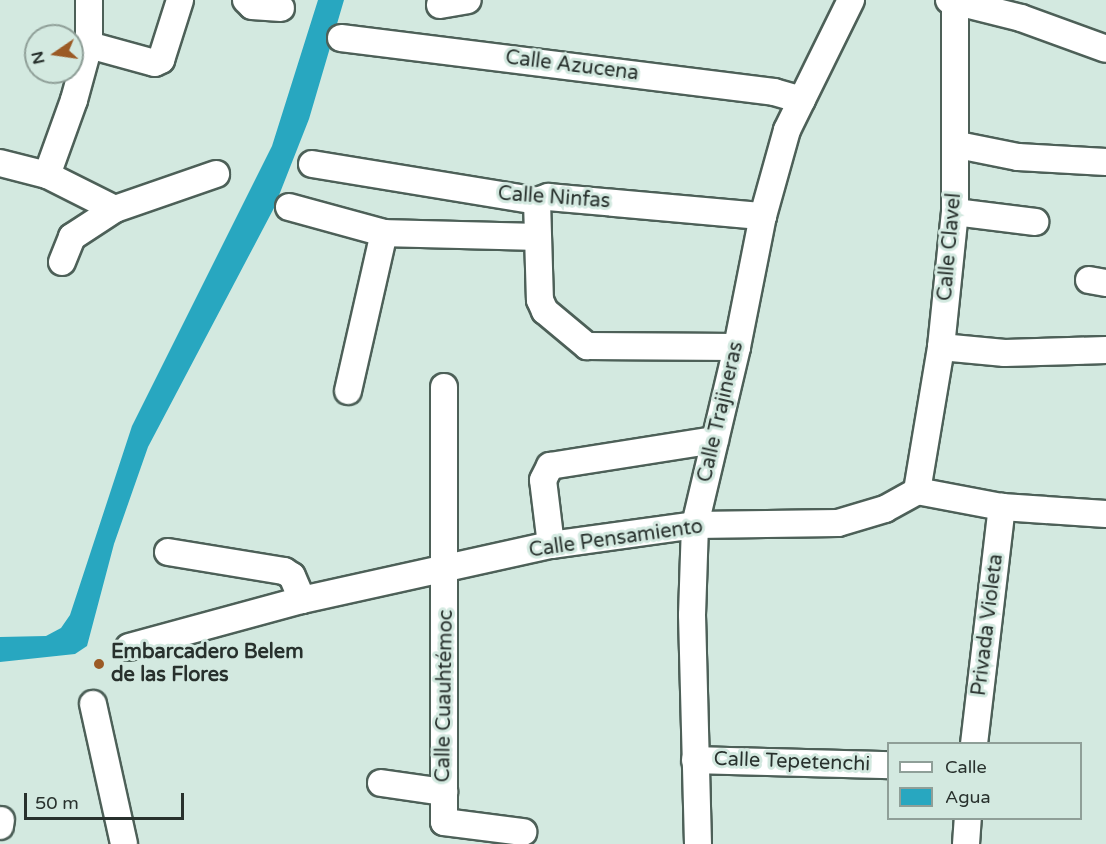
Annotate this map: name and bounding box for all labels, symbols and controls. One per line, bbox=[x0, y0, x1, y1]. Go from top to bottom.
north arrow bbox=[24, 24, 84, 84]
street label: Calle Azucena bbox=[504, 46, 640, 86]
text: N bbox=[27, 49, 50, 66]
street label: Calle Ninfas bbox=[497, 182, 611, 214]
street label: Calle Clavel bbox=[933, 192, 967, 302]
street label: Calle Trajineras bbox=[693, 339, 749, 485]
street label: Calle Pensamiento bbox=[527, 515, 705, 563]
street label: Privada Violeta bbox=[967, 553, 1009, 697]
street label: Calle Cuauhtémoc bbox=[431, 609, 459, 783]
place label: Embarcadero Belem de las Flores bbox=[111, 640, 303, 687]
marker: Embarcadero Belem de las Flores bbox=[92, 657, 106, 671]
legend bbox=[887, 742, 1082, 820]
street label: Calle Tepetenchi bbox=[713, 747, 871, 777]
text: Calle bbox=[945, 756, 987, 778]
scale bar bbox=[27, 781, 188, 819]
text: Agua bbox=[945, 786, 991, 808]
text: 50 m bbox=[35, 792, 79, 814]

